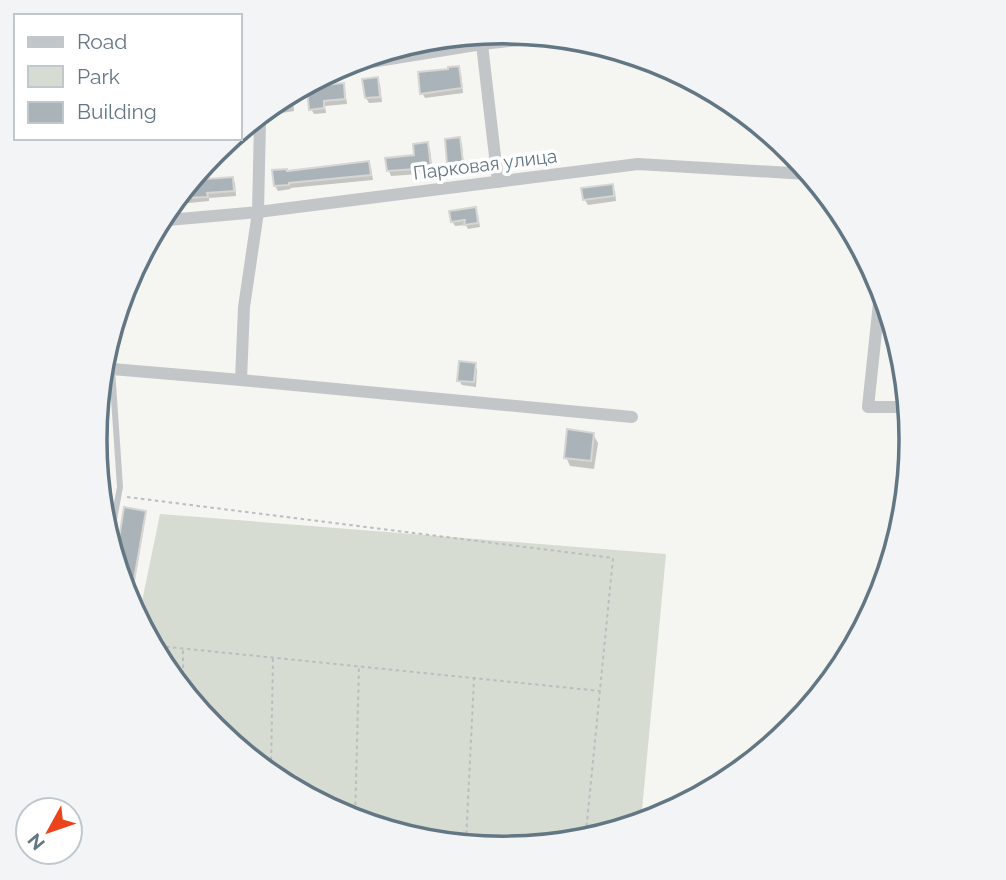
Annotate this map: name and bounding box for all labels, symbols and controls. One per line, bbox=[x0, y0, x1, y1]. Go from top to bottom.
legend bbox=[14, 14, 242, 140]
text: Road bbox=[77, 29, 127, 54]
text: Park bbox=[77, 64, 120, 89]
text: Building bbox=[77, 99, 157, 124]
street label: Парковая улица bbox=[412, 144, 558, 184]
north arrow bbox=[14, 796, 84, 866]
text: N bbox=[23, 829, 49, 855]

